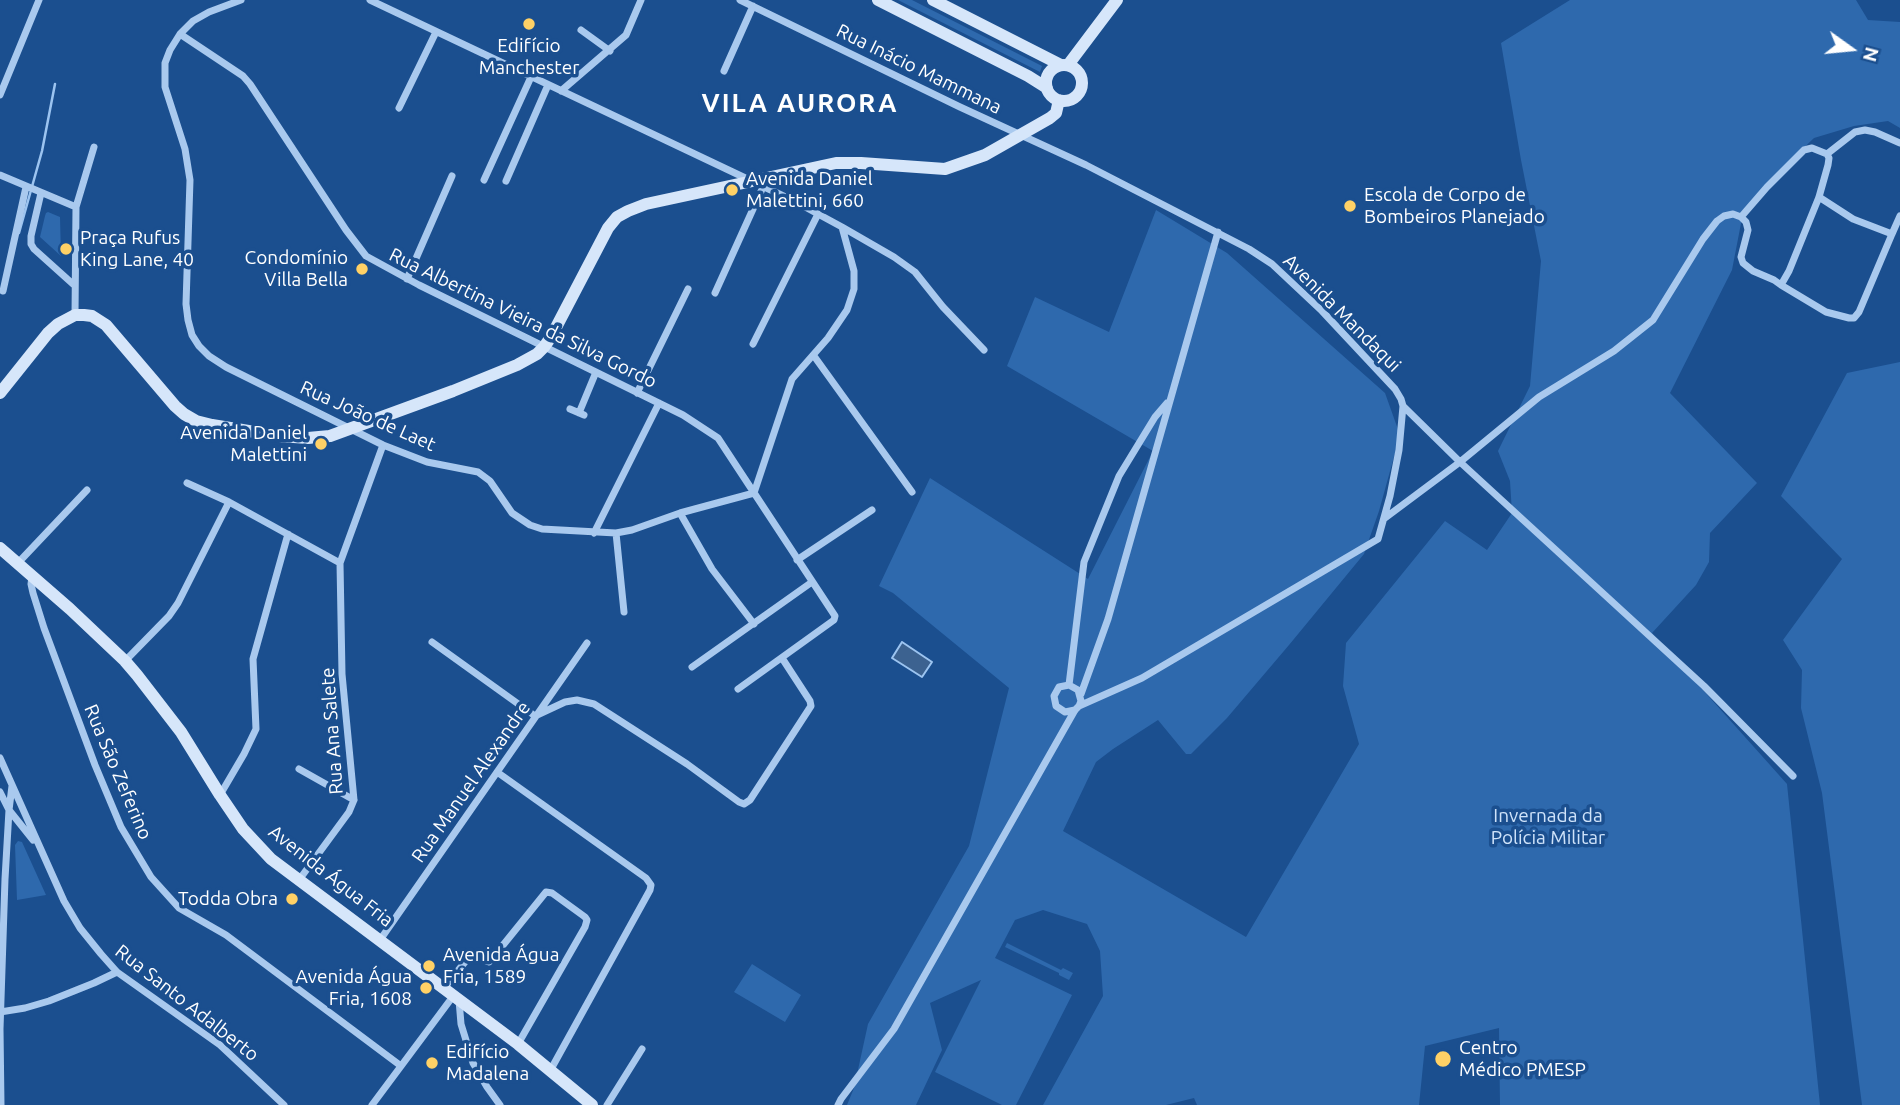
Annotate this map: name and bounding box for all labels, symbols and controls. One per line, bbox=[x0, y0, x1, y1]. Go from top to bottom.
north arrow bbox=[1816, 14, 1886, 84]
marker: Edifício Manchester bbox=[521, 16, 537, 32]
street label: Rua Inácio Mammana bbox=[833, 19, 1005, 119]
place label: Edifício Manchester bbox=[479, 35, 579, 79]
text: N bbox=[1859, 45, 1884, 64]
district label: VILA AURORA bbox=[703, 87, 897, 119]
place label: Avenida Daniel Malettini, 660 bbox=[746, 168, 873, 212]
marker: Avenida Daniel Malettini, 660 bbox=[724, 182, 740, 198]
place label: Escola de Corpo de Bombeiros Planejado bbox=[1364, 184, 1545, 228]
marker: Escola de Corpo de Bombeiros Planejado bbox=[1342, 198, 1358, 214]
place label: Praça Rufus King Lane, 40 bbox=[80, 227, 194, 271]
marker: Praça Rufus King Lane, 40 bbox=[58, 241, 74, 257]
street label: Rua Albertina Vieira da Silva Gordo bbox=[385, 243, 661, 393]
place label: Condomínio Villa Bella bbox=[245, 247, 348, 291]
street label: Avenida Mandaqui bbox=[1278, 249, 1406, 377]
marker: Condomínio Villa Bella bbox=[354, 261, 370, 277]
street label: Rua João de Laet bbox=[297, 376, 439, 456]
place label: Avenida Daniel Malettini bbox=[180, 422, 307, 466]
marker: Avenida Daniel Malettini bbox=[313, 436, 329, 452]
street label: Rua Ana Salete bbox=[316, 667, 348, 795]
street label: Rua Manuel Alexandre bbox=[407, 697, 535, 867]
street label: Rua São Zeferino bbox=[79, 701, 157, 843]
park label: Invernada da Polícia Militar bbox=[1491, 805, 1605, 849]
street label: Avenida Água Fria bbox=[264, 820, 398, 932]
place label: Todda Obra bbox=[178, 888, 278, 910]
marker: Todda Obra bbox=[284, 891, 300, 907]
street label: Rua Santo Adalberto bbox=[111, 940, 263, 1066]
place label: Avenida Água Fria, 1589 bbox=[443, 944, 559, 988]
marker: Avenida Água Fria, 1589 bbox=[421, 958, 437, 974]
place label: Avenida Água Fria, 1608 bbox=[296, 966, 412, 1010]
marker: Avenida Água Fria, 1608 bbox=[418, 980, 434, 996]
place label: Centro Médico PMESP bbox=[1459, 1037, 1586, 1081]
place label: Edifício Madalena bbox=[446, 1041, 529, 1085]
marker: Centro Médico PMESP bbox=[1433, 1049, 1453, 1069]
marker: Edifício Madalena bbox=[424, 1055, 440, 1071]

